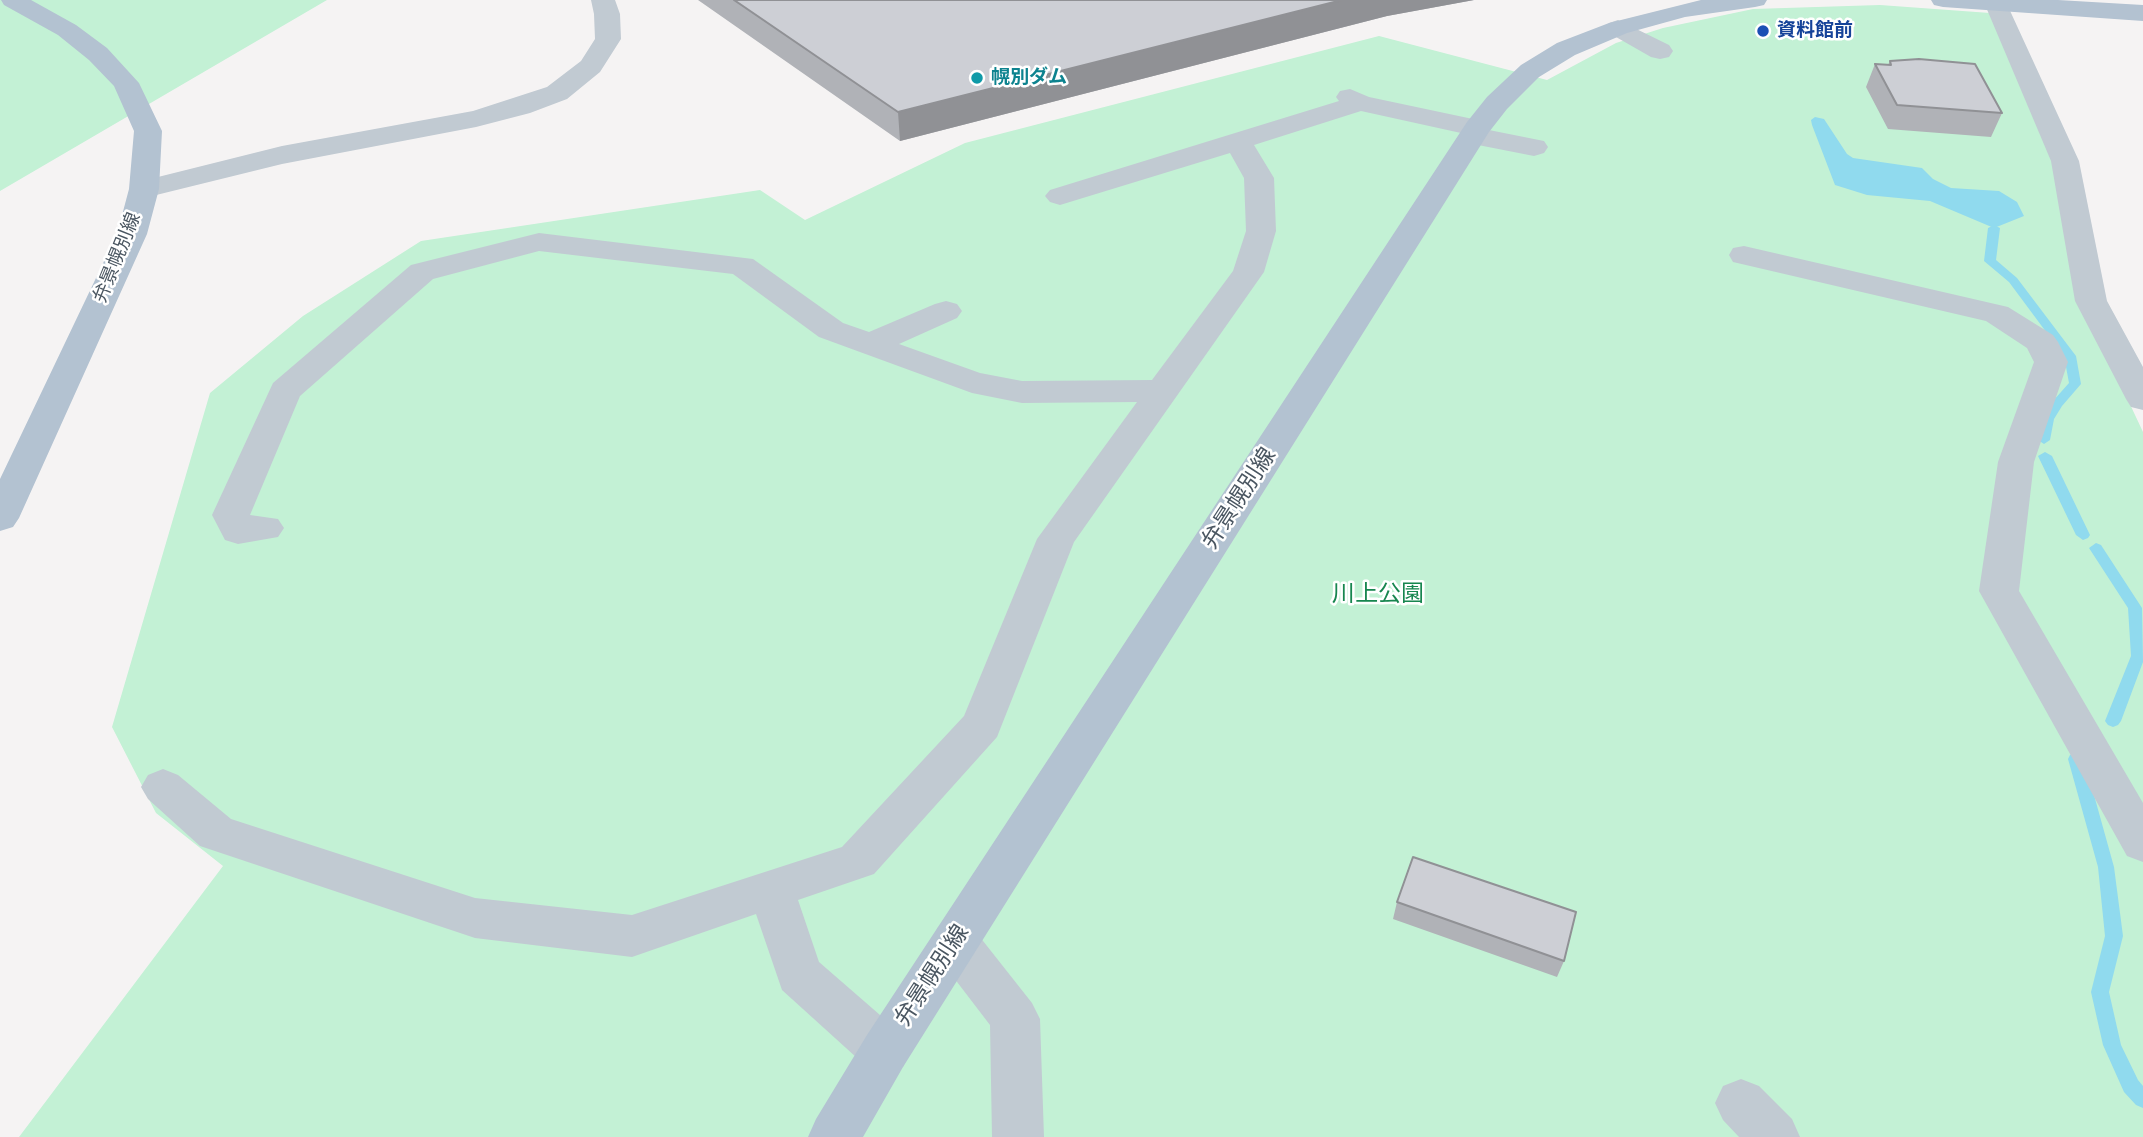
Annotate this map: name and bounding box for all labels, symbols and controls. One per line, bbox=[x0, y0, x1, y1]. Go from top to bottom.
place label: 資料館前 bbox=[1777, 20, 1853, 42]
marker: 資料館前 bbox=[1755, 23, 1771, 39]
place label: 幌別ダム bbox=[991, 67, 1067, 89]
marker: 幌別ダム bbox=[969, 70, 985, 86]
street label: 弁景幌別線 bbox=[90, 210, 146, 306]
street label: 弁景幌別線 bbox=[1197, 443, 1283, 555]
park label: 川上公園 bbox=[1332, 581, 1424, 609]
street label: 弁景幌別線 bbox=[890, 920, 976, 1032]

